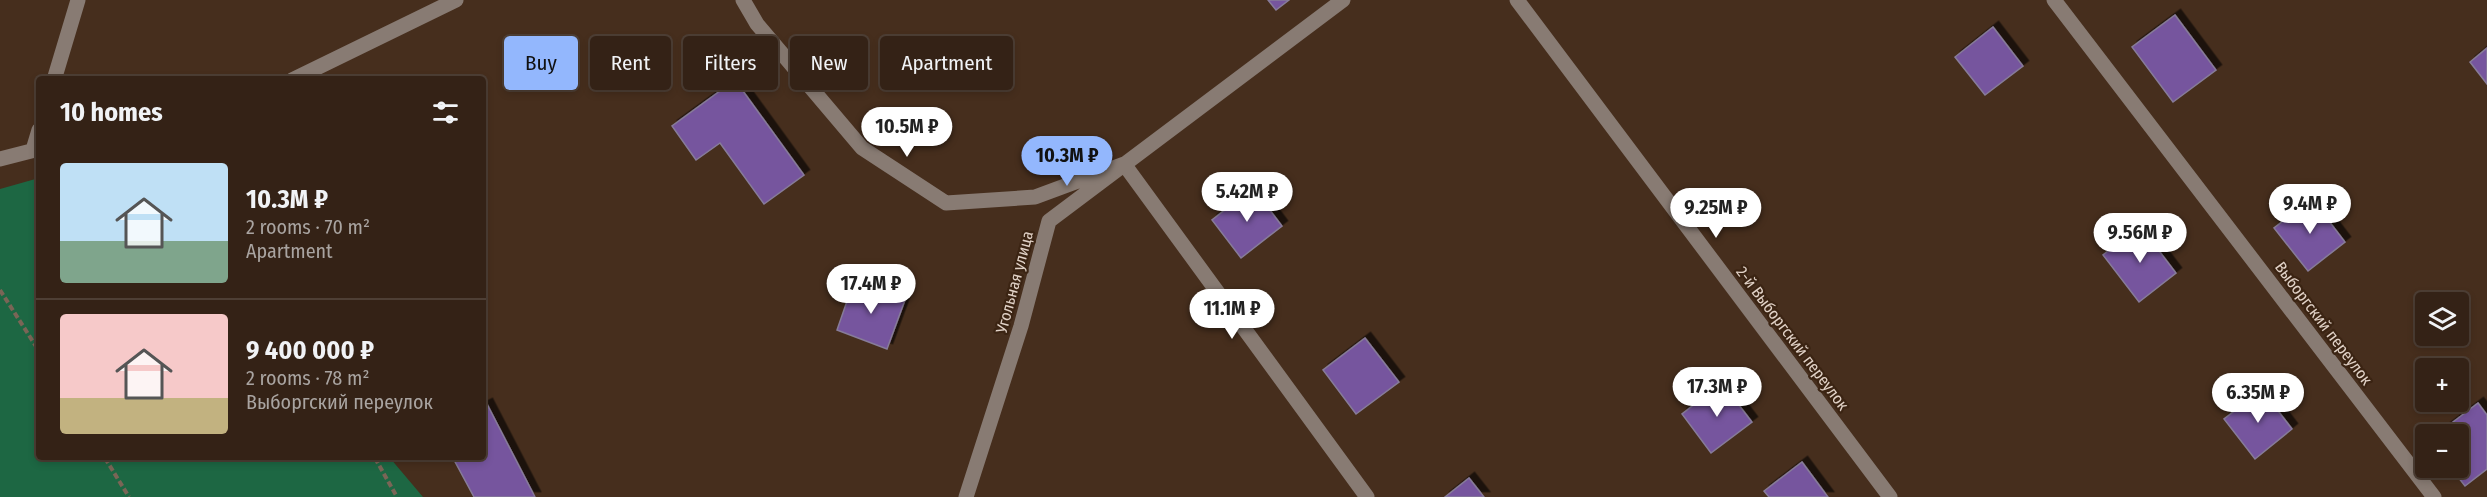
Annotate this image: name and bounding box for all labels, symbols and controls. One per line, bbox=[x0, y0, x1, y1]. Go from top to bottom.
chip: Buy bbox=[504, 36, 578, 90]
chip: Rent bbox=[590, 36, 671, 90]
chip: Filters bbox=[683, 36, 778, 90]
chip: New bbox=[790, 36, 868, 90]
chip: Apartment bbox=[880, 36, 1013, 90]
icon: filters bbox=[429, 96, 462, 129]
text: 10 homes bbox=[60, 97, 163, 128]
pin: 10.5M ₽ bbox=[852, 107, 962, 158]
text: 10.5M ₽ bbox=[875, 114, 939, 138]
pin: 10.3M ₽ bbox=[1012, 136, 1122, 187]
text: 10.3M ₽ bbox=[1035, 143, 1099, 167]
pin: 5.42M ₽ bbox=[1192, 172, 1302, 223]
text: 5.42M ₽ bbox=[1216, 179, 1278, 203]
text: 10.3M ₽ bbox=[246, 184, 328, 215]
pin: 9.4M ₽ bbox=[2261, 184, 2359, 235]
icon: home bbox=[108, 187, 180, 259]
pin: 9.25M ₽ bbox=[1661, 188, 1771, 239]
text: 9.4M ₽ bbox=[2283, 191, 2337, 215]
text: 9.25M ₽ bbox=[1684, 195, 1748, 219]
pin: 9.56M ₽ bbox=[2085, 213, 2195, 264]
text: 2 rooms · 70 m² bbox=[246, 215, 370, 239]
text: 9.56M ₽ bbox=[2108, 220, 2172, 244]
street label: Угольная улица bbox=[991, 229, 1037, 336]
text: Apartment bbox=[246, 239, 333, 263]
street label: Выборгский переулок bbox=[2271, 258, 2376, 389]
street label: 2-й Выборгский переулок bbox=[1732, 263, 1853, 414]
pin: 17.4M ₽ bbox=[816, 264, 926, 315]
text: 17.4M ₽ bbox=[841, 271, 901, 295]
pin: 11.1M ₽ bbox=[1177, 289, 1287, 340]
map controls bbox=[2415, 292, 2469, 478]
button: layers bbox=[2415, 292, 2469, 346]
text: 11.1M ₽ bbox=[1204, 296, 1260, 320]
text: 9 400 000 ₽ bbox=[246, 335, 374, 366]
icon: home bbox=[108, 338, 180, 410]
button: + bbox=[2415, 358, 2469, 412]
text: 2 rooms · 78 m² bbox=[246, 366, 369, 390]
pin: 17.3M ₽ bbox=[1662, 367, 1772, 418]
pin: 6.35M ₽ bbox=[2203, 373, 2313, 424]
text: 17.3M ₽ bbox=[1687, 374, 1747, 398]
text: 6.35M ₽ bbox=[2226, 380, 2290, 404]
text: Выборгский переулок bbox=[246, 390, 433, 414]
button: − bbox=[2415, 424, 2469, 478]

